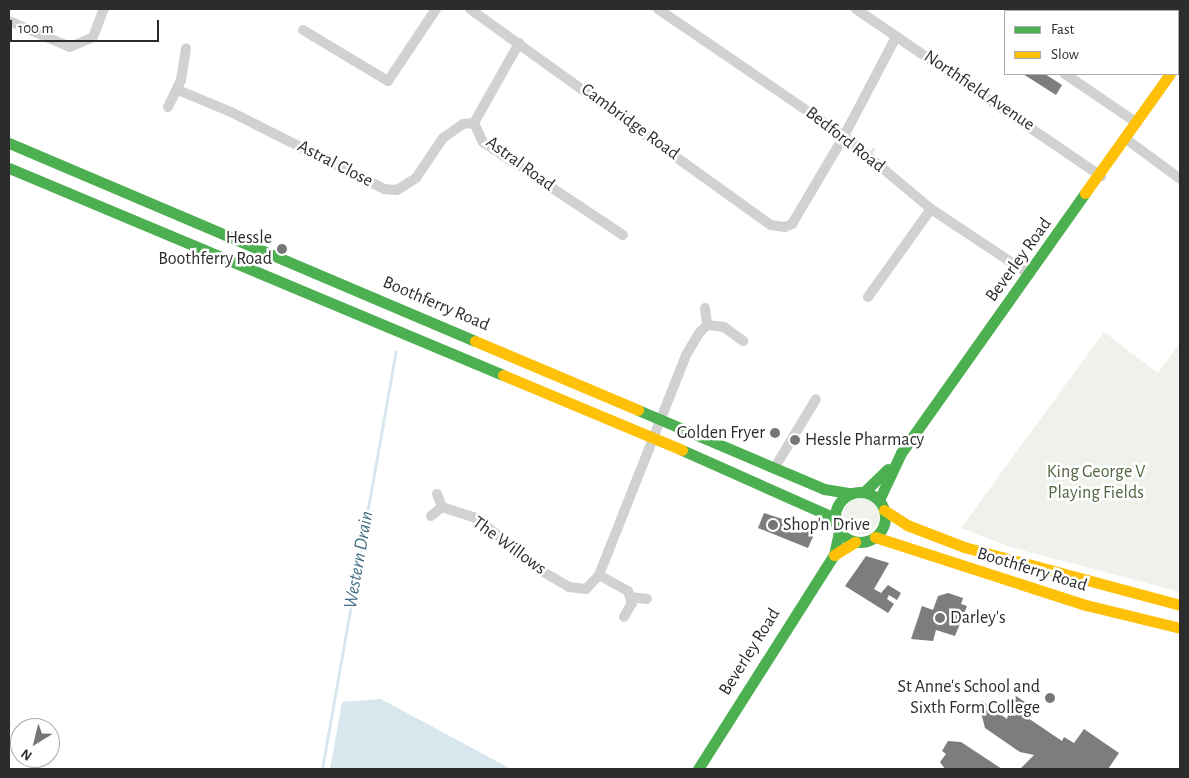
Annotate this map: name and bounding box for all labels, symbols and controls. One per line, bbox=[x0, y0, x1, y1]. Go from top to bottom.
scale bar bbox=[12, 10, 161, 42]
legend bbox=[1004, 10, 1179, 75]
text: 100 m bbox=[18, 21, 53, 36]
text: Fast bbox=[1051, 22, 1074, 37]
street label: Northfield Avenue bbox=[920, 46, 1038, 136]
text: Slow bbox=[1051, 47, 1079, 62]
street label: Cambridge Road bbox=[577, 79, 683, 165]
street label: Bedford Road bbox=[801, 102, 889, 178]
street label: Astral Road bbox=[481, 132, 559, 196]
street label: Astral Close bbox=[294, 136, 376, 192]
street label: Beverley Road bbox=[981, 214, 1057, 306]
place label: Hessle Boothferry Road bbox=[158, 228, 272, 270]
marker: Hessle Boothferry Road bbox=[276, 243, 288, 255]
street label: Boothferry Road bbox=[379, 272, 493, 336]
place label: Golden Fryer bbox=[677, 422, 765, 444]
marker: Golden Fryer bbox=[769, 427, 781, 439]
place label: Hessle Pharmacy bbox=[805, 429, 924, 451]
marker: Hessle Pharmacy bbox=[789, 434, 801, 446]
park label: King George V Playing Fields bbox=[1047, 462, 1145, 504]
water label: Western Drain bbox=[339, 509, 379, 611]
street label: The Willows bbox=[468, 512, 550, 580]
place label: Shop'n Drive bbox=[783, 514, 870, 536]
marker: Shop'n Drive bbox=[767, 519, 779, 531]
street label: Boothferry Road bbox=[974, 543, 1090, 597]
street label: Beverley Road bbox=[715, 605, 785, 699]
place label: Darley's bbox=[950, 607, 1006, 629]
marker: Darley's bbox=[934, 612, 946, 624]
place label: St Anne's School and Sixth Form College bbox=[897, 677, 1040, 720]
marker: St Anne's School and Sixth Form College bbox=[1044, 692, 1056, 704]
north arrow bbox=[10, 718, 60, 768]
text: N bbox=[19, 746, 35, 763]

